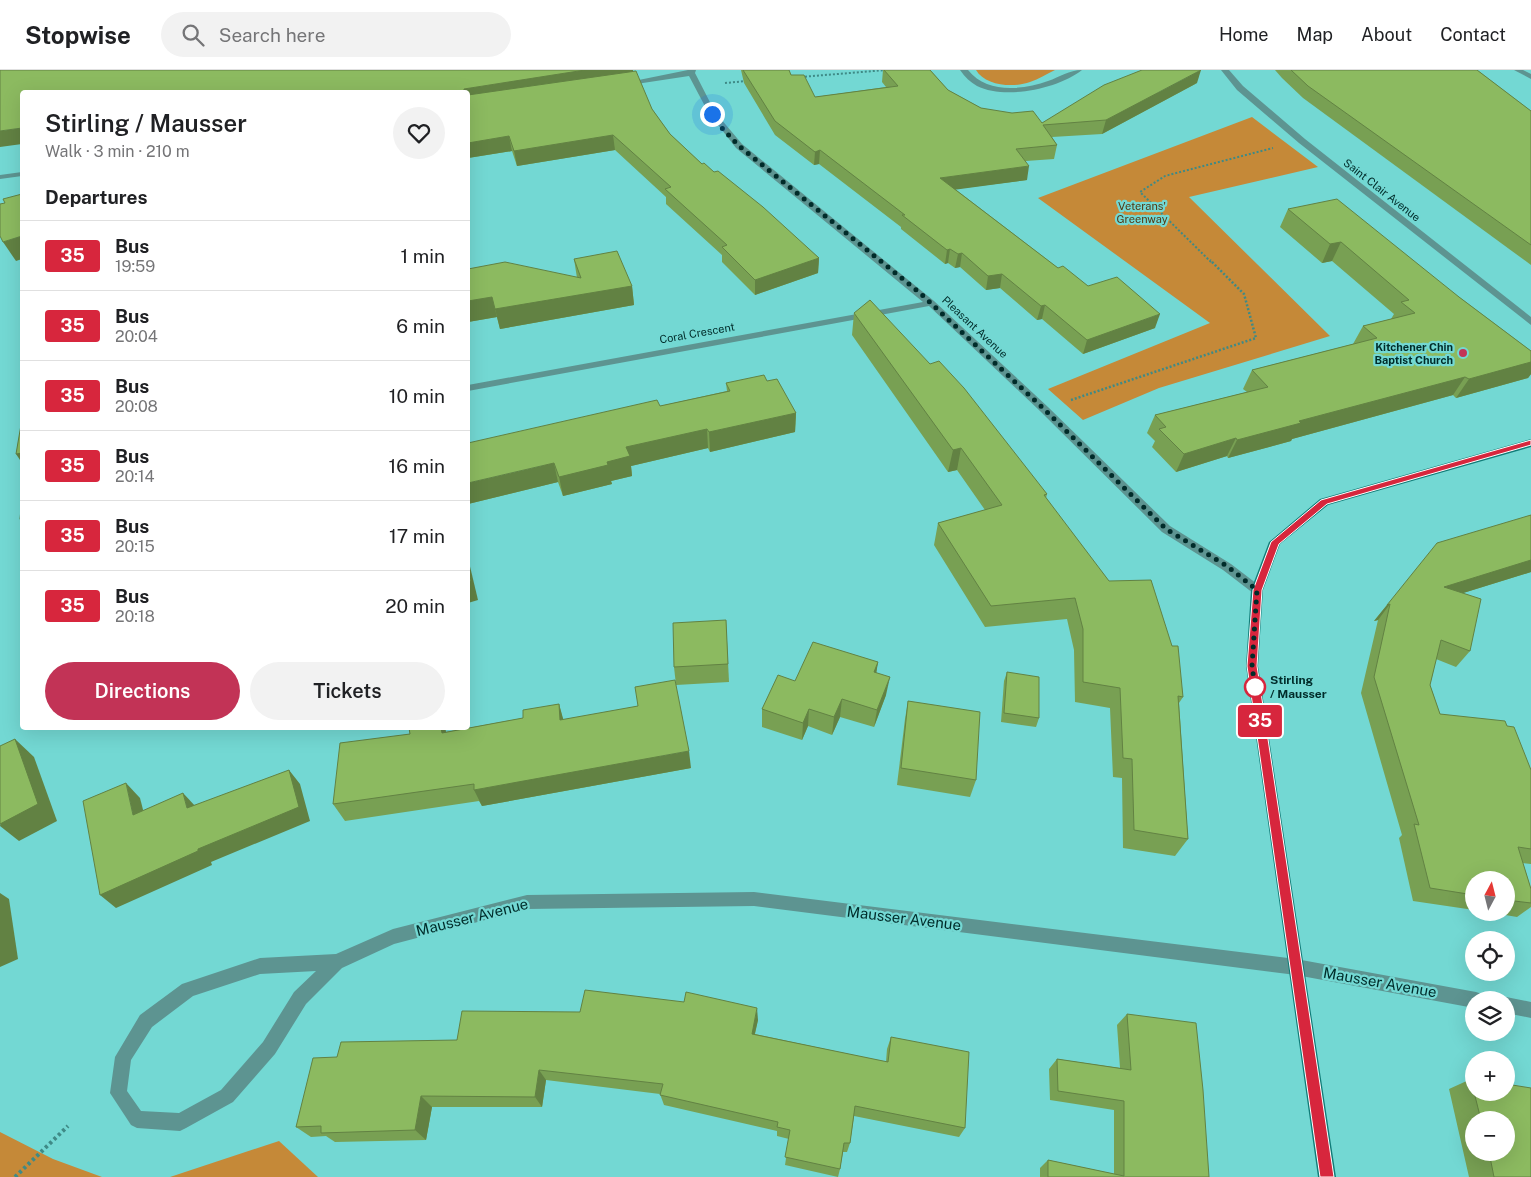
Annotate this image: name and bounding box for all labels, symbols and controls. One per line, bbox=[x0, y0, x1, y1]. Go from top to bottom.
search box bbox=[161, 12, 511, 57]
text: Stopwise bbox=[25, 21, 131, 49]
icon: search bbox=[179, 21, 207, 49]
text: Search here bbox=[219, 24, 325, 46]
text: Home bbox=[1219, 24, 1269, 45]
text: Map bbox=[1297, 24, 1333, 45]
text: About bbox=[1361, 24, 1412, 45]
text: Contact bbox=[1440, 24, 1506, 45]
your location bbox=[700, 102, 725, 127]
button: heart bbox=[393, 107, 445, 159]
text: Stirling / Mausser bbox=[45, 109, 247, 137]
text: Walk · 3 min · 210 m bbox=[45, 142, 190, 161]
street label: Saint Clair Avenue bbox=[1341, 156, 1423, 224]
text: Departures bbox=[45, 186, 148, 208]
park label: Veterans' Greenway bbox=[1116, 200, 1168, 225]
text: Bus bbox=[115, 235, 149, 257]
text: 35 bbox=[60, 245, 85, 266]
text: 1 min bbox=[400, 245, 445, 267]
text: 19:59 bbox=[115, 257, 155, 276]
street label: Pleasant Avenue bbox=[940, 294, 1010, 360]
text: Bus bbox=[115, 305, 149, 327]
text: 35 bbox=[60, 315, 85, 336]
text: 6 min bbox=[396, 315, 445, 337]
street label: Coral Crescent bbox=[658, 320, 736, 346]
text: 20:04 bbox=[115, 327, 158, 346]
place label: Kitchener Chin Baptist Church bbox=[1374, 341, 1453, 366]
marker: Kitchener Chin Baptist Church bbox=[1457, 347, 1469, 359]
text: Bus bbox=[115, 375, 149, 397]
text: 35 bbox=[60, 385, 85, 406]
text: 10 min bbox=[389, 385, 445, 407]
text: 20:08 bbox=[115, 397, 158, 416]
text: Bus bbox=[115, 445, 149, 467]
text: 35 bbox=[60, 455, 85, 476]
text: 16 min bbox=[389, 455, 445, 477]
text: 20:14 bbox=[115, 467, 155, 486]
text: Bus bbox=[115, 515, 149, 537]
text: 35 bbox=[60, 525, 85, 546]
text: 17 min bbox=[389, 525, 445, 547]
text: 20:15 bbox=[115, 537, 155, 556]
text: Bus bbox=[115, 585, 149, 607]
text: 35 bbox=[60, 595, 85, 616]
text: 20 min bbox=[385, 595, 445, 617]
text: 20:18 bbox=[115, 607, 155, 626]
button: Directions bbox=[45, 662, 240, 720]
button: Tickets bbox=[250, 662, 445, 720]
place label: Stirling / Mausser bbox=[1270, 673, 1327, 701]
marker: Stirling / Mausser bbox=[1244, 676, 1266, 698]
line badge: 35 bbox=[1238, 705, 1282, 737]
text: 35 bbox=[1248, 710, 1272, 731]
north arrow bbox=[1465, 871, 1515, 921]
map controls bbox=[1465, 871, 1515, 1161]
street label: Mausser Avenue bbox=[414, 895, 530, 939]
street label: Mausser Avenue bbox=[846, 903, 962, 933]
button: locate bbox=[1465, 931, 1515, 981]
street label: Mausser Avenue bbox=[1322, 964, 1438, 1000]
button: layers bbox=[1465, 991, 1515, 1041]
button: + bbox=[1465, 1051, 1515, 1101]
button: − bbox=[1465, 1111, 1515, 1161]

